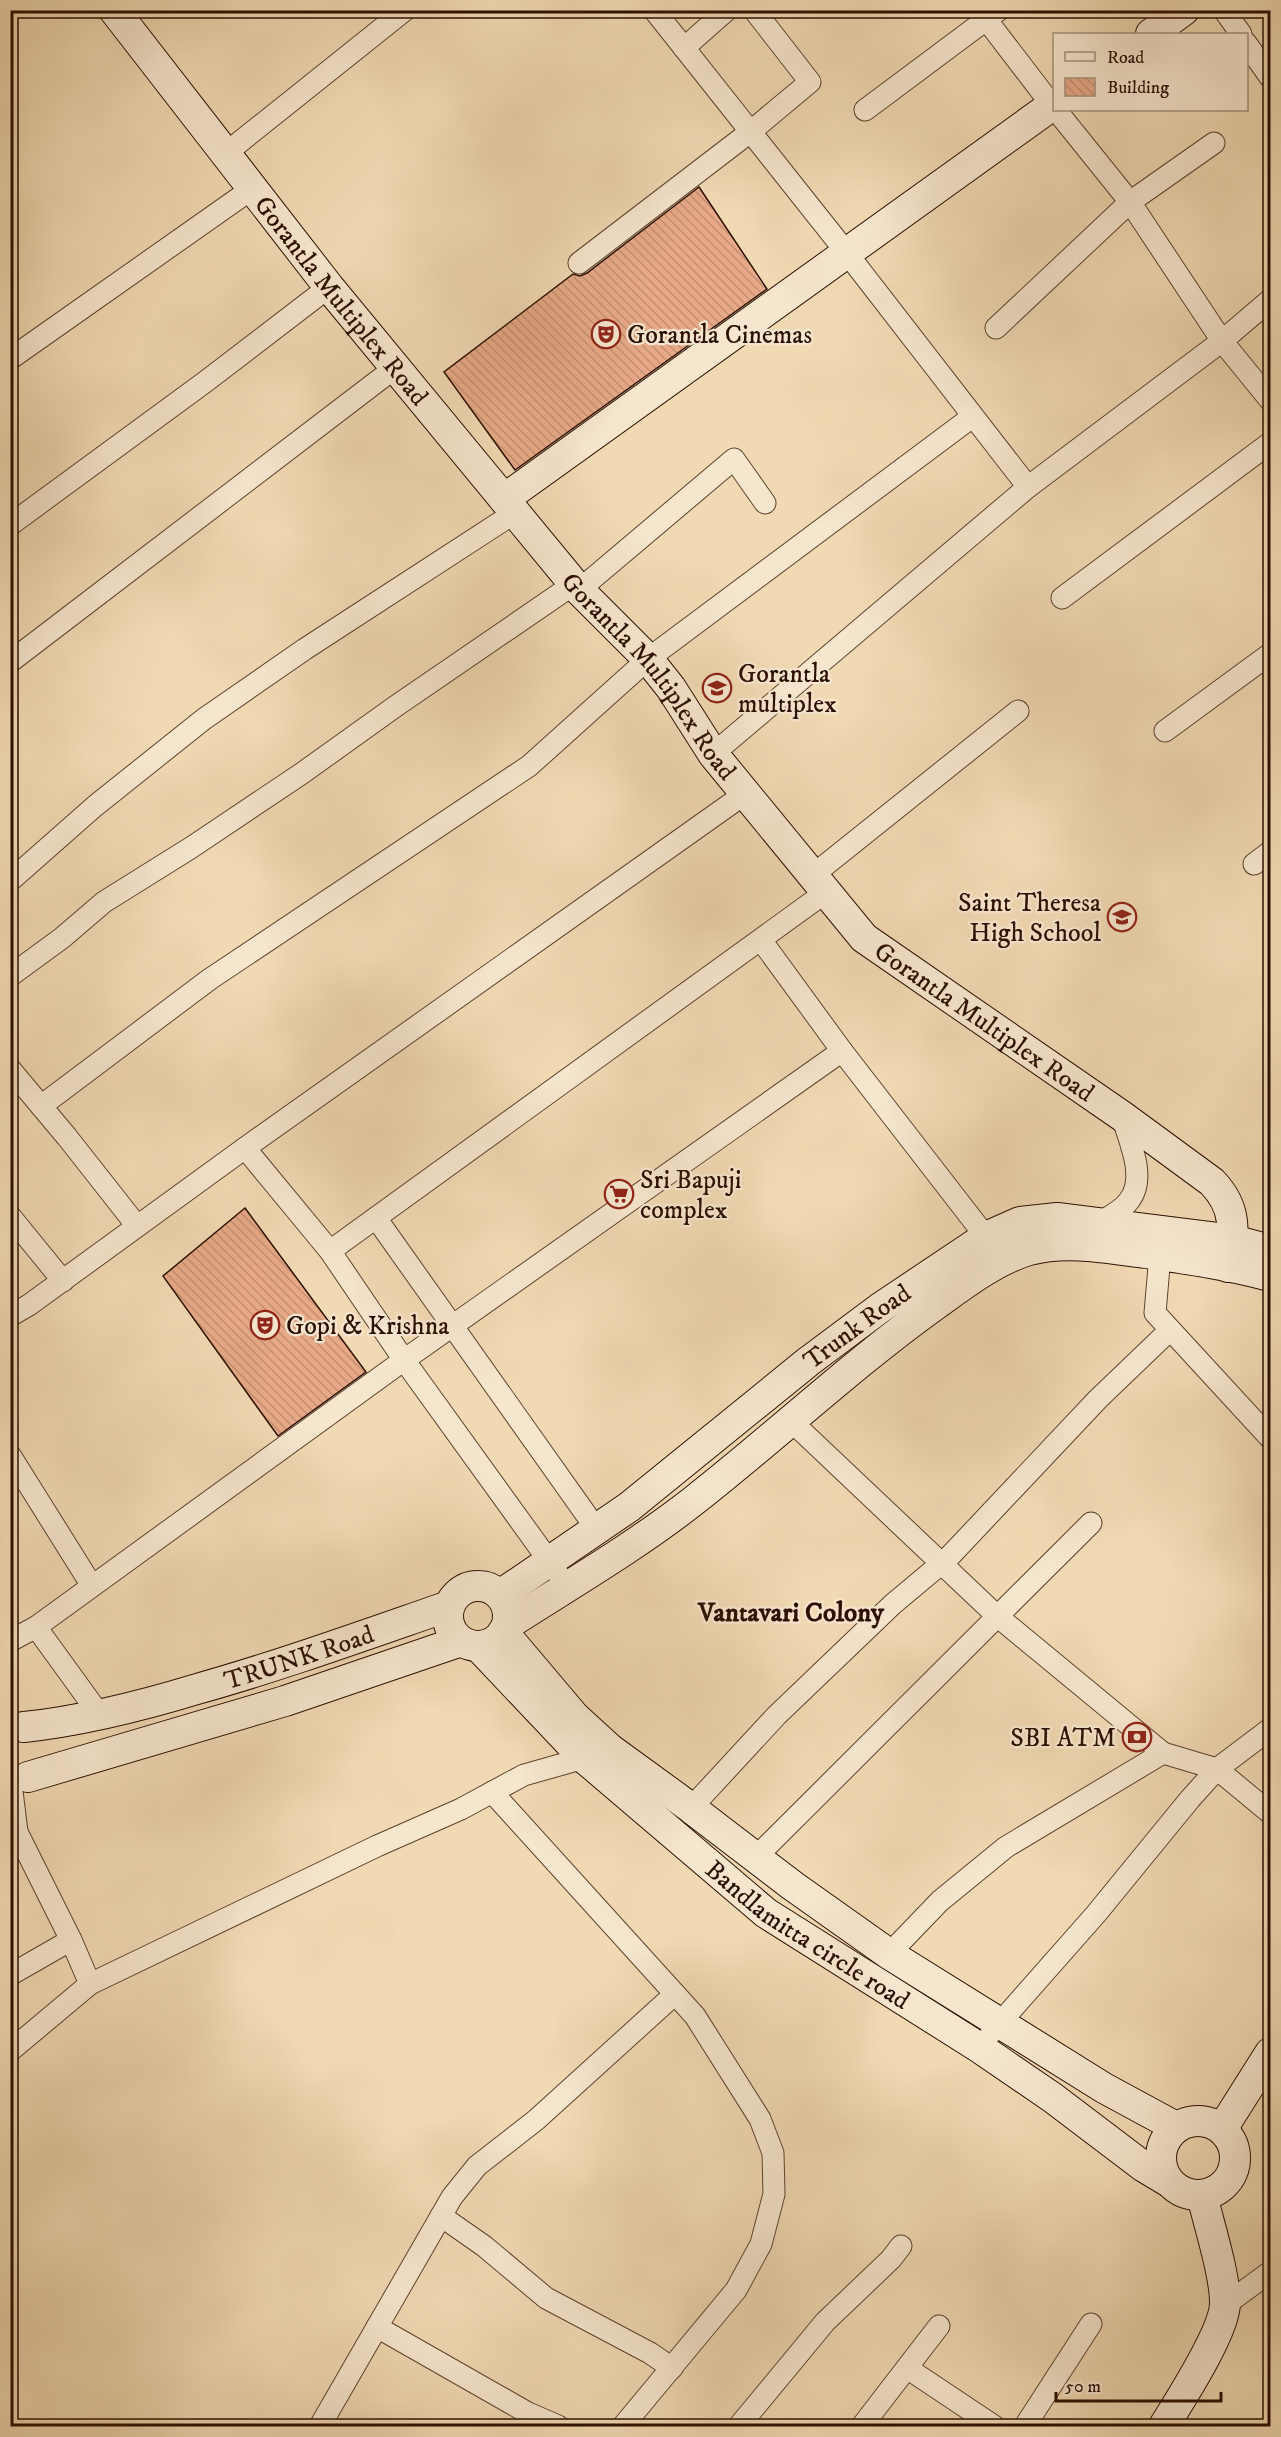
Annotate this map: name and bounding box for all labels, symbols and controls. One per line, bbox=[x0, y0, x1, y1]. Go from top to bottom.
legend bbox=[1053, 33, 1248, 111]
text: Road bbox=[1107, 47, 1144, 69]
text: Building bbox=[1107, 77, 1169, 99]
street label: Gorantla Multiplex Road bbox=[246, 190, 435, 413]
theatre icon: Gorantla Cinemas bbox=[590, 318, 622, 350]
place label: Gorantla Cinemas bbox=[627, 319, 812, 352]
street label: Gorantla Multiplex Road bbox=[553, 566, 743, 788]
place label: Gorantla multiplex bbox=[738, 658, 837, 721]
school or university icon: Gorantla multiplex bbox=[701, 672, 733, 704]
place label: Saint Theresa High School bbox=[958, 887, 1101, 950]
school or university icon: Saint Theresa High School bbox=[1106, 901, 1138, 933]
street label: Gorantla Multiplex Road bbox=[867, 935, 1100, 1110]
place label: Sri Bapuji complex bbox=[640, 1164, 741, 1227]
supermarket icon: Sri Bapuji complex bbox=[603, 1178, 635, 1210]
street label: Trunk Road bbox=[797, 1277, 918, 1378]
theatre icon: Gopi & Krishna bbox=[249, 1309, 281, 1341]
place label: Gopi & Krishna bbox=[286, 1310, 449, 1343]
district label: Vantavari Colony bbox=[697, 1596, 885, 1630]
street label: TRUNK Road bbox=[220, 1618, 378, 1698]
bank icon: SBI ATM bbox=[1121, 1721, 1153, 1753]
place label: SBI ATM bbox=[1010, 1722, 1116, 1755]
street label: Bandlamitta circle road bbox=[698, 1854, 916, 2018]
scale bar bbox=[1056, 2365, 1221, 2403]
text: 50 m bbox=[1065, 2376, 1101, 2398]

